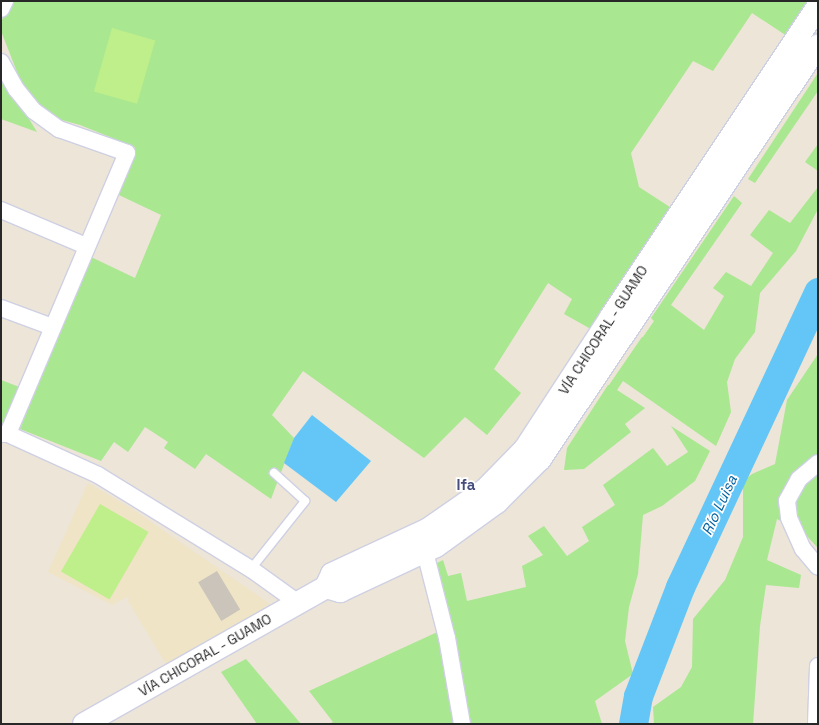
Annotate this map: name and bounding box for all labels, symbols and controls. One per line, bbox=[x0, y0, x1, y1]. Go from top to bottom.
street label: VÍA CHICORAL - GUAMO bbox=[555, 262, 651, 398]
water label: Río Luisa bbox=[697, 472, 741, 538]
district label: Ifa bbox=[456, 476, 476, 494]
street label: VÍA CHICORAL - GUAMO bbox=[135, 610, 275, 700]

